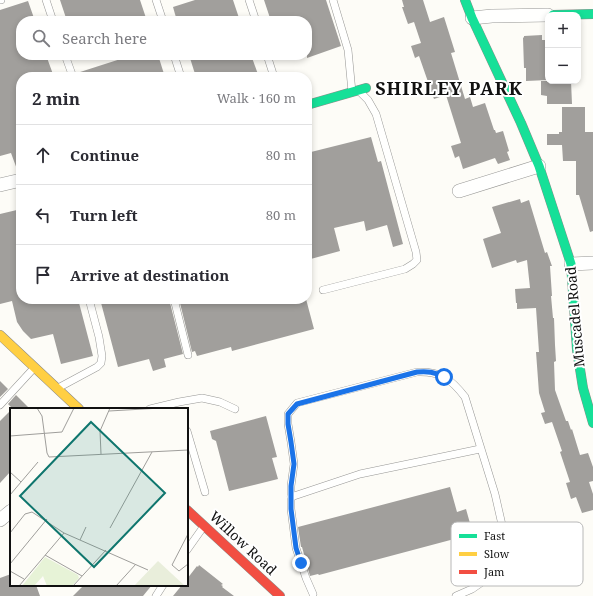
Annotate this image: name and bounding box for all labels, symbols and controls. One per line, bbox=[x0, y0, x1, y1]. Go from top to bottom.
map controls bbox=[545, 12, 581, 84]
button: + bbox=[545, 12, 581, 48]
search box bbox=[16, 16, 312, 60]
icon: search bbox=[30, 27, 52, 49]
text: Search here bbox=[62, 28, 147, 48]
button: − bbox=[545, 48, 581, 84]
district label: SHIRLEY PARK bbox=[375, 76, 523, 100]
text: 2 min bbox=[32, 87, 80, 110]
text: Walk · 160 m bbox=[217, 89, 296, 107]
icon: ahead bbox=[32, 144, 54, 166]
text: Continue bbox=[70, 145, 139, 165]
text: 80 m bbox=[266, 146, 296, 164]
icon: left bbox=[32, 204, 54, 226]
text: Turn left bbox=[70, 205, 138, 225]
text: 80 m bbox=[266, 206, 296, 224]
icon: arrive bbox=[32, 264, 54, 286]
text: Arrive at destination bbox=[70, 265, 229, 285]
street label: Muscadel Road bbox=[561, 266, 588, 368]
route start bbox=[435, 368, 453, 386]
inset map bbox=[10, 408, 188, 586]
street label: Willow Road bbox=[206, 507, 281, 579]
legend bbox=[451, 522, 583, 586]
text: Fast bbox=[484, 528, 505, 543]
text: Slow bbox=[484, 546, 510, 561]
route end bbox=[292, 554, 310, 572]
text: Jam bbox=[483, 564, 505, 579]

